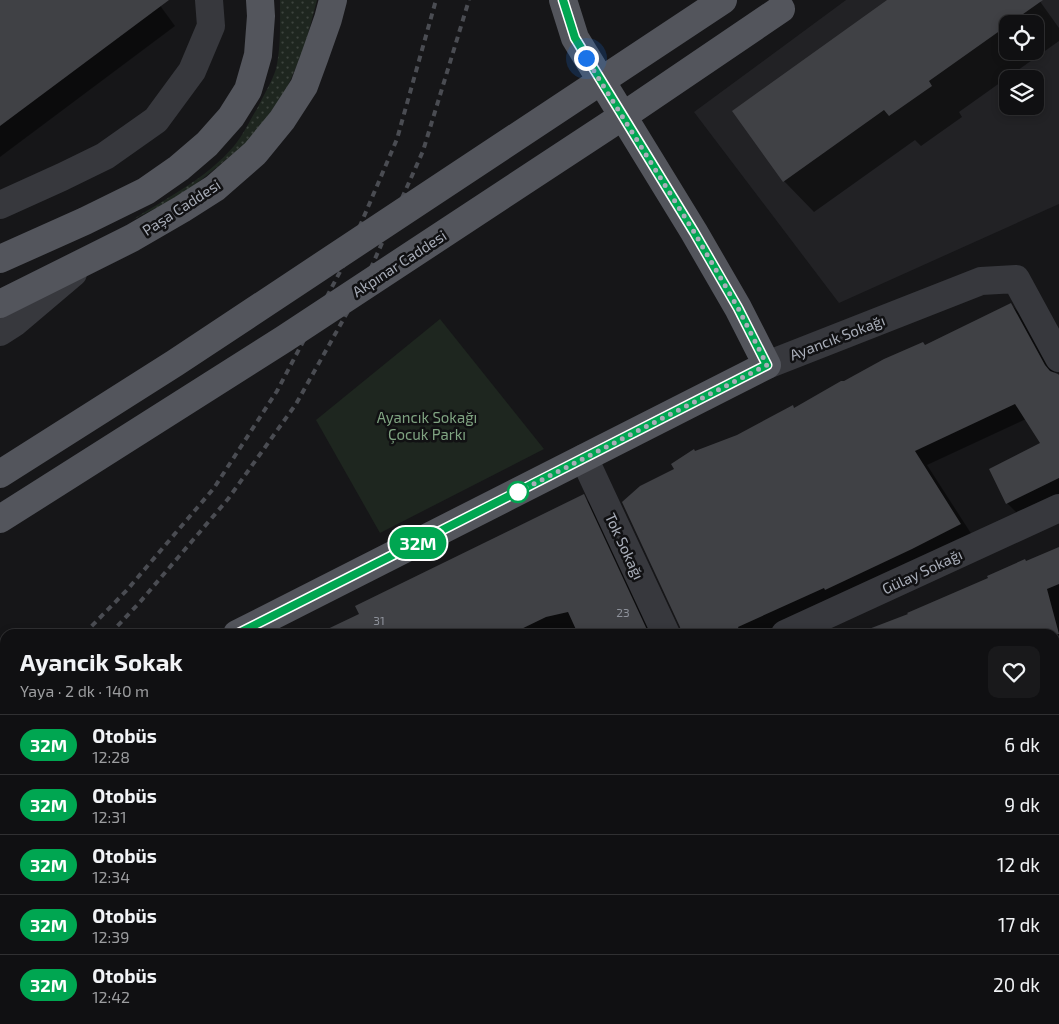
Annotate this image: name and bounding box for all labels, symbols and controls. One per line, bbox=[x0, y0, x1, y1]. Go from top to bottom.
map controls bbox=[999, 15, 1044, 115]
button: locate bbox=[999, 15, 1044, 60]
your location bbox=[574, 46, 599, 71]
button: layers bbox=[999, 70, 1044, 115]
street label: Paşa Caddesi bbox=[139, 175, 224, 240]
street label: Akpınar Caddesi bbox=[348, 226, 450, 300]
street label: Ayancık Sokağı bbox=[787, 311, 887, 363]
park label: Ayancık Sokağı Çocuk Parkı bbox=[377, 408, 477, 444]
unlabelled marker bbox=[507, 481, 529, 503]
street label: Tok Sokağı bbox=[602, 510, 648, 582]
line badge: 32M bbox=[389, 527, 447, 559]
text: 32M bbox=[399, 532, 437, 554]
street label: Gülay Sokağı bbox=[879, 545, 965, 597]
house number: 23 bbox=[616, 605, 630, 619]
house number: 31 bbox=[373, 613, 385, 627]
button: heart bbox=[988, 646, 1040, 698]
text: Ayancik Sokak bbox=[20, 647, 183, 676]
text: Yaya · 2 dk · 140 m bbox=[20, 681, 149, 700]
text: Otobüs bbox=[92, 724, 157, 747]
text: 6 dk bbox=[1004, 733, 1040, 756]
text: 32M bbox=[30, 734, 67, 756]
text: 12:28 bbox=[92, 747, 130, 766]
text: Otobüs bbox=[92, 784, 157, 807]
text: 9 dk bbox=[1004, 793, 1040, 816]
text: 32M bbox=[30, 794, 67, 816]
text: 12:31 bbox=[92, 807, 127, 826]
text: Otobüs bbox=[92, 844, 157, 867]
text: 12 dk bbox=[997, 853, 1040, 876]
text: 32M bbox=[30, 854, 67, 876]
text: 12:34 bbox=[92, 867, 130, 886]
text: Otobüs bbox=[92, 904, 157, 927]
text: 17 dk bbox=[998, 913, 1040, 936]
text: 32M bbox=[30, 914, 67, 936]
text: 12:39 bbox=[92, 927, 129, 946]
text: Otobüs bbox=[92, 964, 157, 987]
text: 20 dk bbox=[993, 973, 1040, 996]
text: 32M bbox=[30, 974, 67, 996]
text: 12:42 bbox=[92, 987, 130, 1006]

